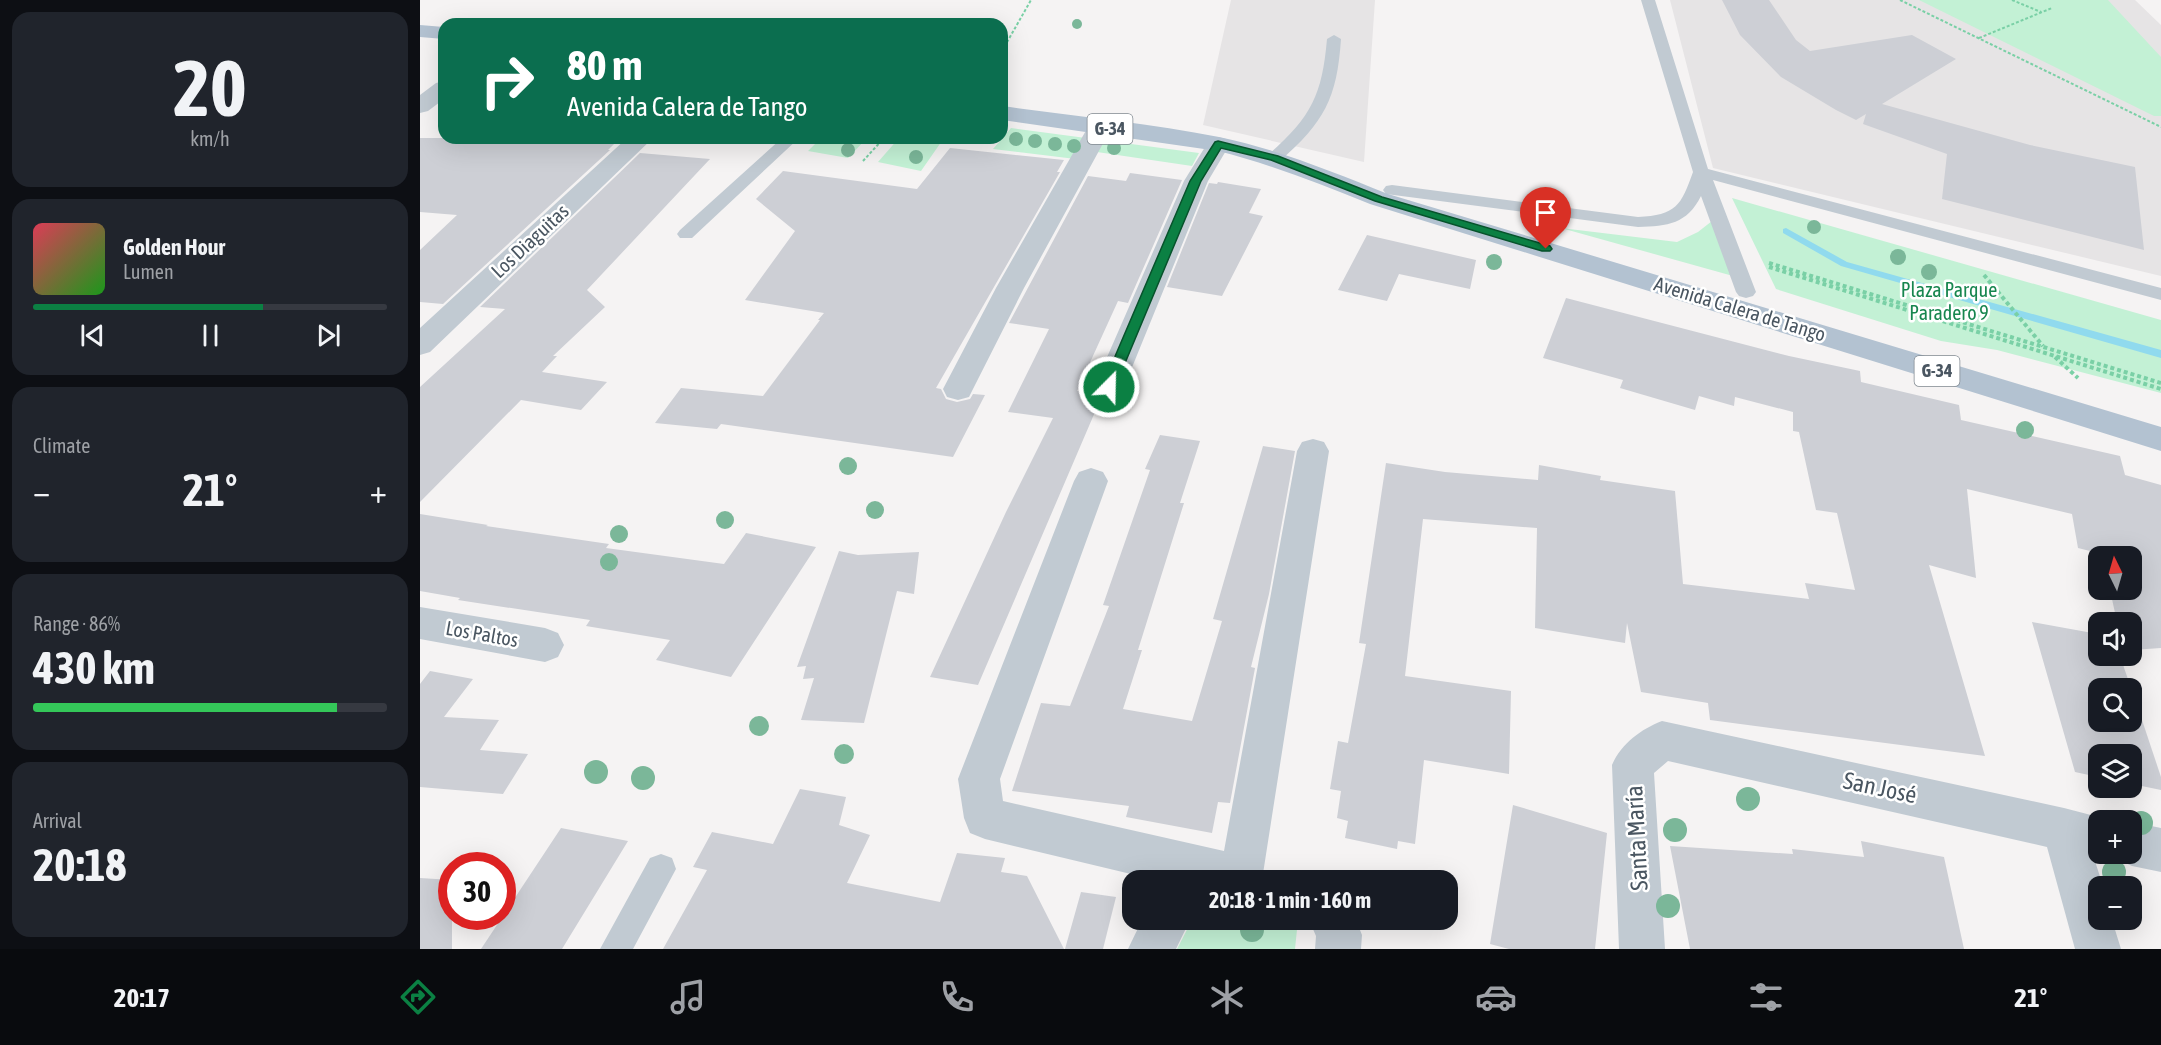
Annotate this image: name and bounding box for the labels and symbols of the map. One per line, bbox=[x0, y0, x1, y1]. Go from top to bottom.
road number: G-34 bbox=[1088, 114, 1132, 144]
pin bbox=[1520, 187, 1571, 249]
street label: Los Diaguitas bbox=[486, 199, 573, 282]
street label: Avenida Calera de Tango bbox=[1652, 271, 1829, 346]
park label: Plaza Parque Paradero 9 bbox=[1901, 278, 1997, 324]
position arrow bbox=[1077, 355, 1141, 419]
road number: G-34 bbox=[1914, 356, 1960, 386]
north arrow bbox=[2088, 546, 2142, 600]
street label: Los Paltos bbox=[444, 616, 520, 651]
street label: San José bbox=[1841, 767, 1919, 808]
street label: Santa María bbox=[1620, 785, 1653, 891]
speed limit sign: 30 bbox=[438, 852, 516, 930]

